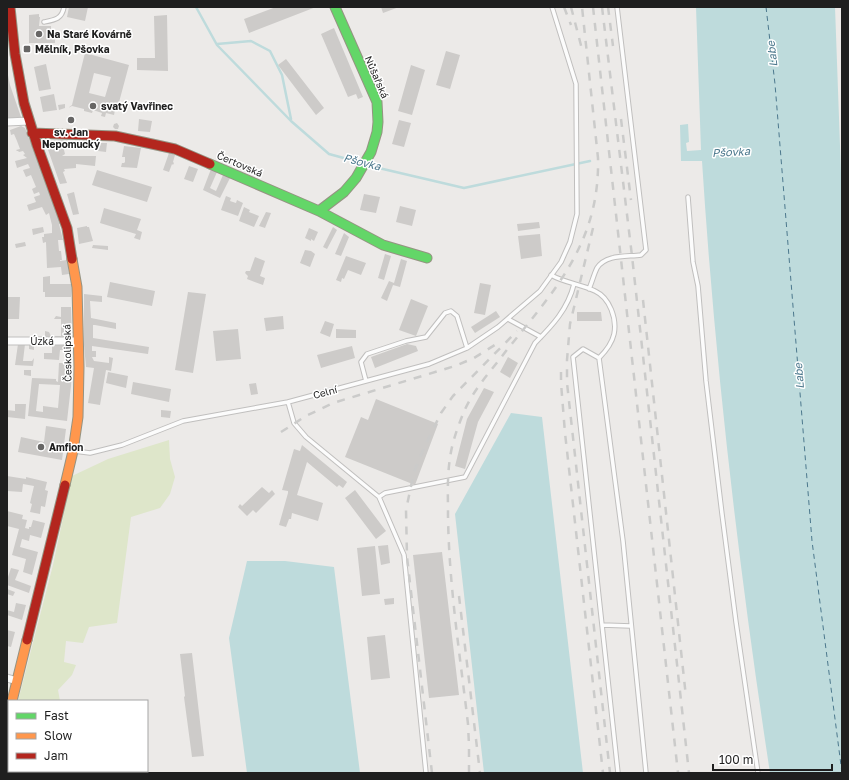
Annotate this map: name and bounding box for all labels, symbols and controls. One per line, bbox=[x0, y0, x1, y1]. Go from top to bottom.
place label: Na Staré Kovárně bbox=[47, 28, 132, 40]
marker: Na Staré Kovárně bbox=[34, 29, 44, 39]
water label: Labe bbox=[763, 39, 780, 68]
place label: Mělník, Pšovka bbox=[35, 43, 110, 55]
marker: Mělník, Pšovka bbox=[22, 44, 32, 54]
street label: Nůšařská bbox=[363, 54, 391, 100]
place label: svatý Vavřinec bbox=[101, 100, 173, 112]
marker: svatý Vavřinec bbox=[88, 101, 98, 111]
marker: sv. Jan Nepomucký bbox=[66, 115, 76, 125]
place label: sv. Jan Nepomucký bbox=[42, 126, 100, 150]
water label: Pšovka bbox=[712, 144, 751, 159]
street label: Čertovská bbox=[215, 149, 265, 179]
water label: Pšovka bbox=[342, 151, 383, 173]
street label: Českolipská bbox=[60, 324, 74, 382]
street label: Úzká bbox=[30, 335, 54, 347]
water label: Labe bbox=[791, 361, 806, 389]
street label: Celní bbox=[312, 383, 340, 401]
place label: Amfion bbox=[49, 441, 83, 453]
marker: Amfion bbox=[36, 442, 46, 452]
legend bbox=[8, 700, 148, 772]
text: Fast bbox=[44, 708, 69, 723]
text: Slow bbox=[44, 728, 72, 743]
scale bar bbox=[713, 746, 832, 772]
text: Jam bbox=[44, 748, 68, 763]
text: 100 m bbox=[719, 752, 753, 767]

